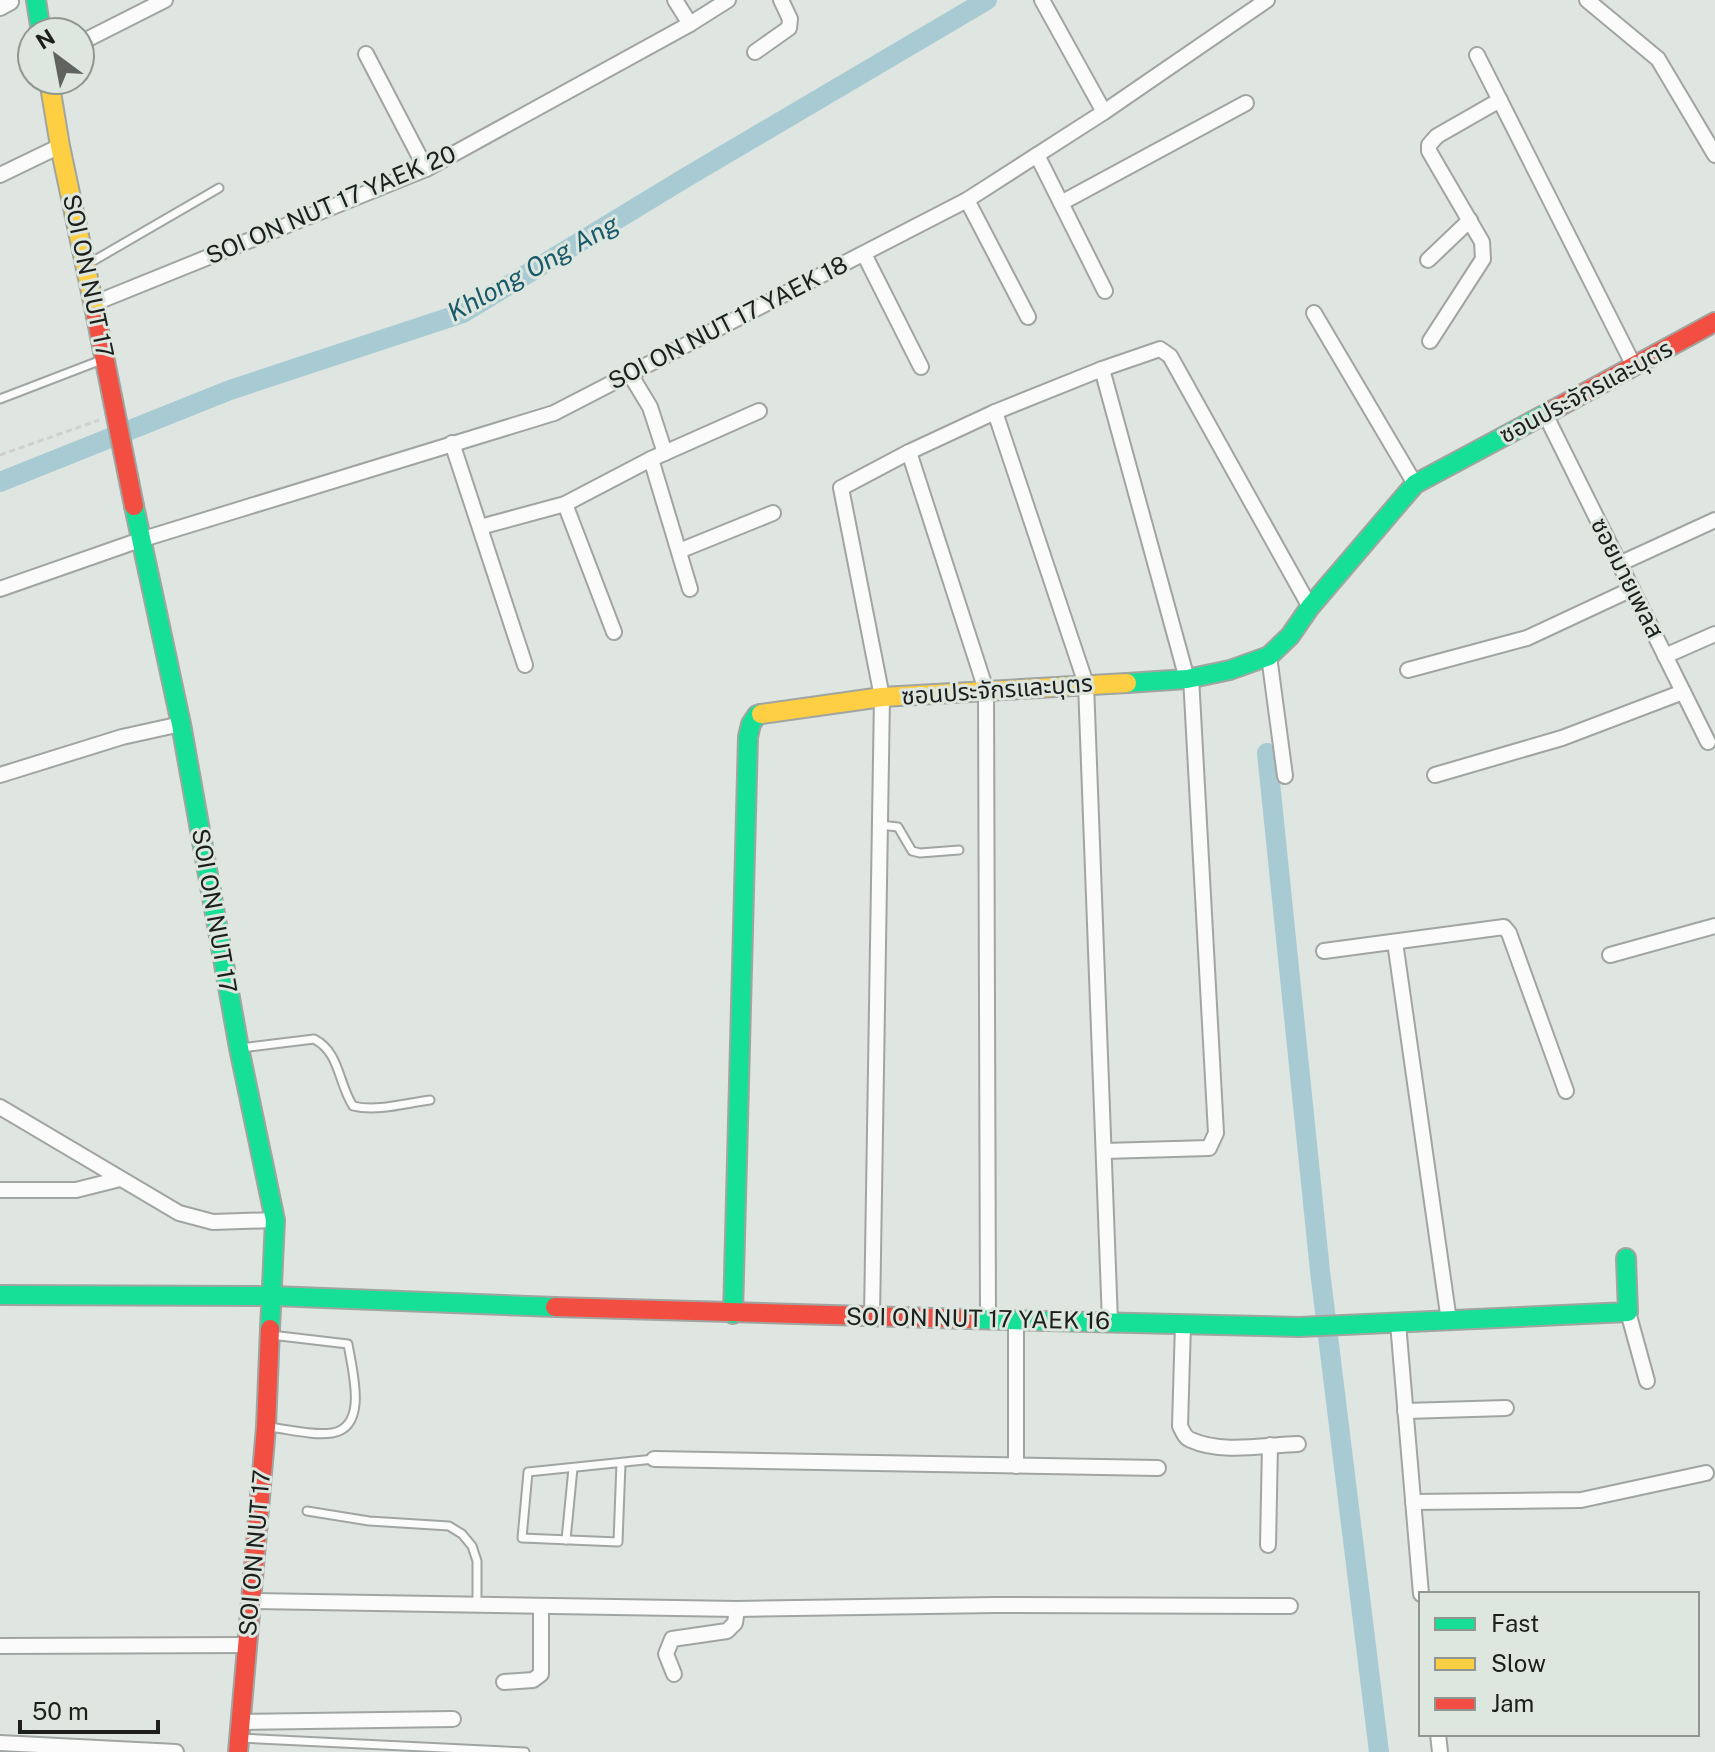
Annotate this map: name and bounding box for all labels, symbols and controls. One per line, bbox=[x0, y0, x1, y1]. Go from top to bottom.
north arrow bbox=[16, 16, 96, 96]
text: N bbox=[31, 23, 60, 55]
street label: SOI ON NUT 17 YAEK 20 bbox=[202, 139, 460, 269]
street label: SOI ON NUT 17 bbox=[58, 191, 120, 360]
water label: Khlong Ong Ang bbox=[442, 207, 624, 327]
street label: SOI ON NUT 17 YAEK 18 bbox=[603, 250, 852, 395]
street label: ซอนประจักรและบุตร bbox=[1494, 334, 1678, 450]
street label: ซอยมายเพลส bbox=[1586, 513, 1670, 642]
street label: ซอนประจักรและบุตร bbox=[900, 668, 1094, 712]
street label: SOI ON NUT 17 bbox=[187, 826, 243, 995]
street label: SOI ON NUT 17 YAEK 16 bbox=[846, 1302, 1110, 1334]
street label: SOI ON NUT 17 bbox=[233, 1469, 275, 1637]
legend bbox=[1419, 1592, 1699, 1736]
text: Fast bbox=[1491, 1609, 1539, 1637]
text: Slow bbox=[1491, 1649, 1546, 1677]
scale bar bbox=[20, 1684, 158, 1734]
text: Jam bbox=[1491, 1689, 1534, 1717]
text: 50 m bbox=[32, 1697, 89, 1725]

